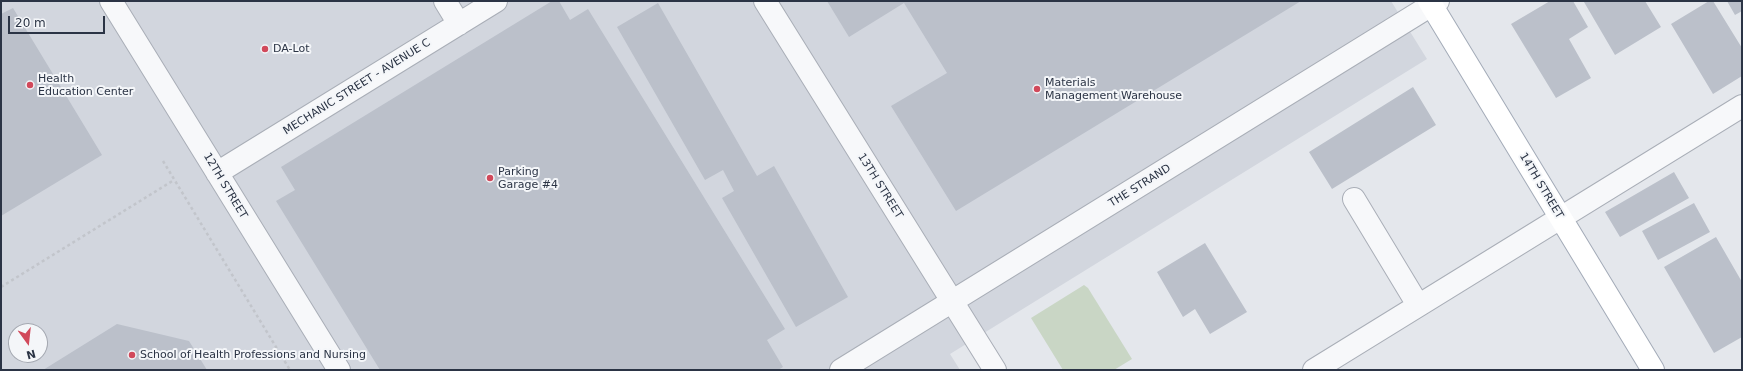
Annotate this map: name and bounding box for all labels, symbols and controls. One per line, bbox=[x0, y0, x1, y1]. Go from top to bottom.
scale bar bbox=[10, 8, 107, 34]
text: 20 m bbox=[15, 16, 46, 30]
street label: MECHANIC STREET - AVENUE C bbox=[281, 36, 433, 138]
place label: DA-Lot bbox=[273, 42, 310, 56]
marker: DA-Lot bbox=[260, 44, 270, 54]
place label: Health Education Center bbox=[38, 72, 133, 98]
place label: Materials Management Warehouse bbox=[1045, 76, 1182, 102]
marker: Health Education Center bbox=[25, 80, 35, 90]
marker: Materials Management Warehouse bbox=[1032, 84, 1042, 94]
street label: 12TH STREET bbox=[200, 151, 250, 221]
street label: 13TH STREET bbox=[855, 151, 905, 221]
street label: 14TH STREET bbox=[1516, 151, 1566, 221]
street label: THE STRAND bbox=[1107, 162, 1173, 210]
place label: Parking Garage #4 bbox=[498, 165, 558, 191]
marker: Parking Garage #4 bbox=[485, 173, 495, 183]
north arrow bbox=[8, 323, 48, 363]
text: N bbox=[25, 347, 37, 362]
place label: School of Health Professions and Nursing bbox=[140, 348, 366, 362]
marker: School of Health Professions and Nursing bbox=[127, 350, 137, 360]

